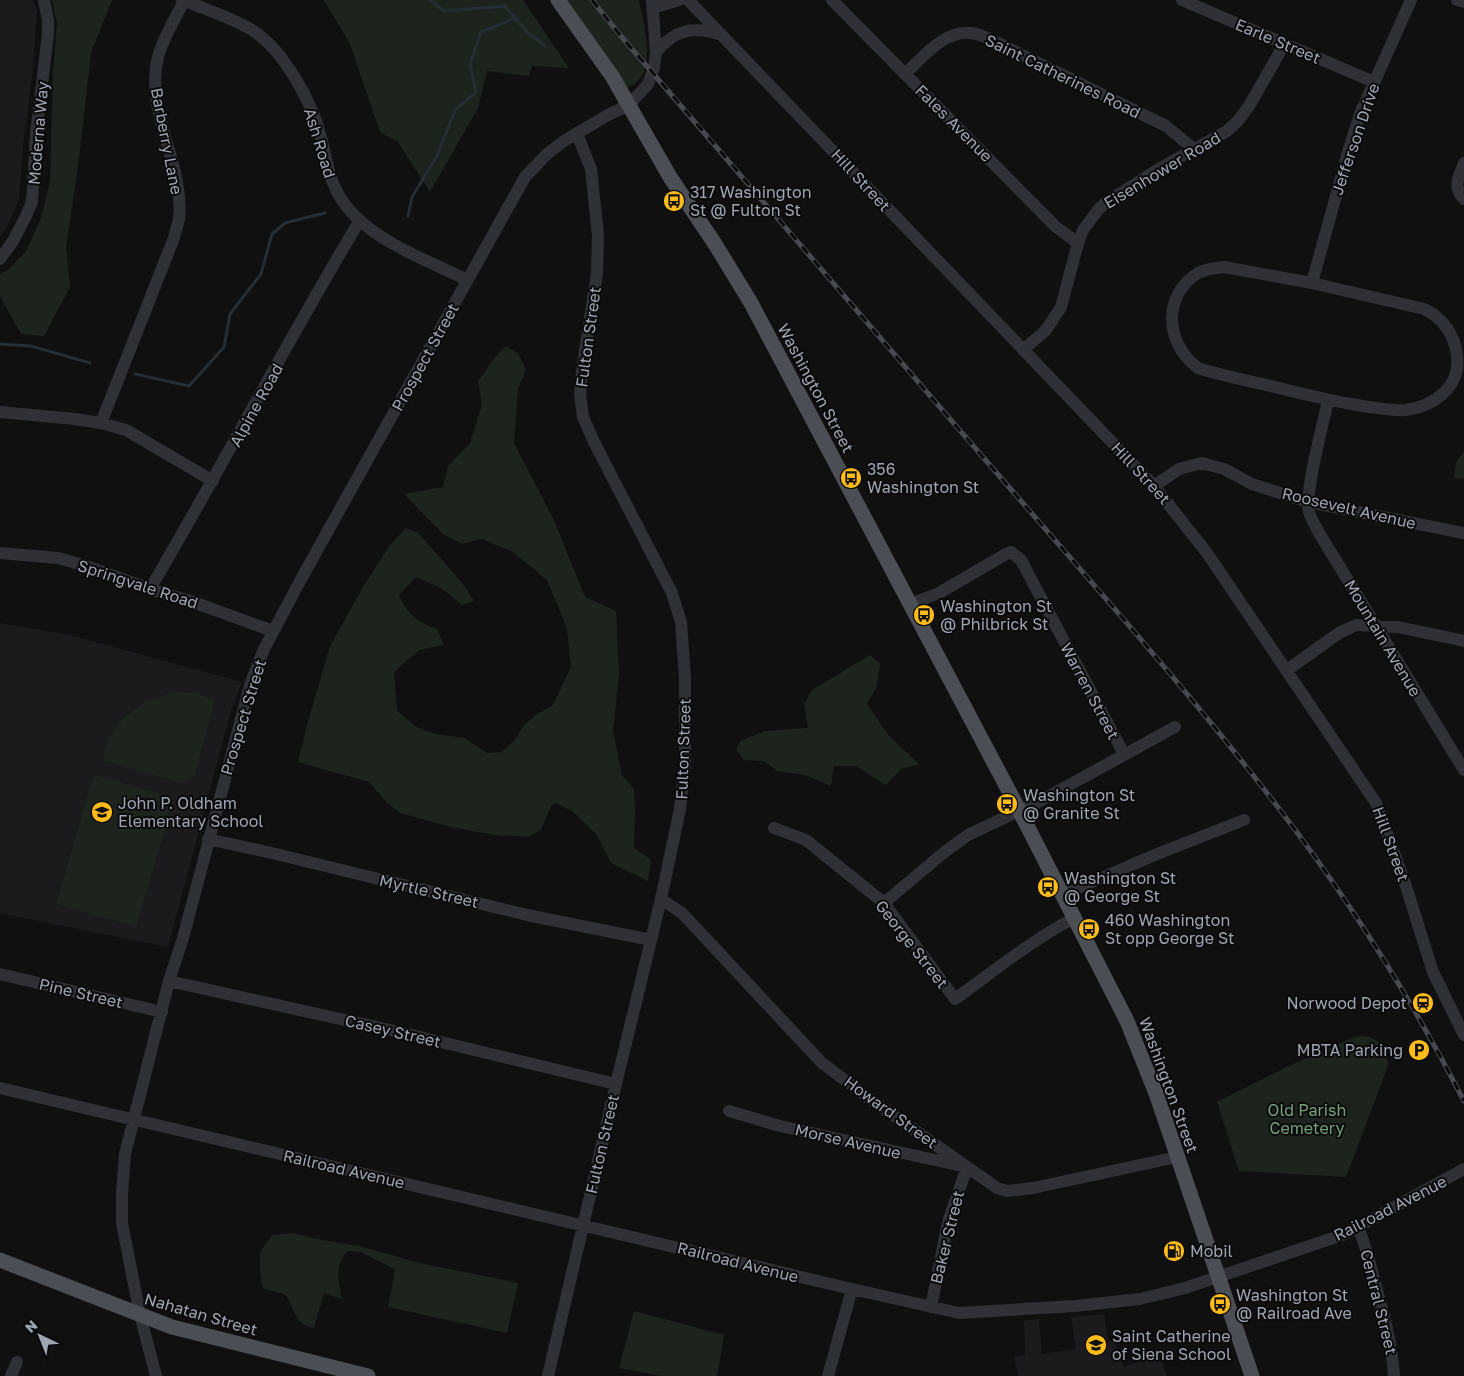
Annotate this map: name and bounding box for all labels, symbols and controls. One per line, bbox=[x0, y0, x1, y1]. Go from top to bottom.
street label: Earle Street bbox=[1232, 14, 1324, 68]
street label: Saint Catherines Road bbox=[982, 30, 1144, 122]
street label: Moderna Way bbox=[24, 80, 52, 186]
street label: Fales Avenue bbox=[911, 80, 997, 166]
street label: Jefferson Drive bbox=[1327, 81, 1383, 197]
street label: Barberry Lane bbox=[147, 86, 187, 196]
street label: Ash Road bbox=[300, 106, 340, 180]
street label: Eisenhower Road bbox=[1100, 127, 1224, 213]
street label: Hill Street bbox=[827, 145, 895, 215]
place label: 317 Washington St @ Fulton St bbox=[690, 182, 812, 220]
bus stop icon: 317 Washington St @ Fulton St bbox=[662, 189, 686, 213]
street label: Fulton Street bbox=[571, 285, 605, 389]
street label: Prospect Street bbox=[387, 300, 463, 414]
street label: Washington Street bbox=[774, 320, 858, 456]
street label: Alpine Road bbox=[225, 360, 287, 450]
street label: Hill Street bbox=[1107, 438, 1175, 508]
place label: 356 Washington St bbox=[867, 459, 979, 497]
bus stop icon: 356 Washington St bbox=[839, 466, 863, 490]
street label: Roosevelt Avenue bbox=[1280, 483, 1418, 533]
street label: Springvale Road bbox=[75, 555, 201, 613]
street label: Mountain Avenue bbox=[1340, 576, 1426, 700]
place label: Washington St @ Philbrick St bbox=[940, 596, 1052, 634]
bus stop icon: Washington St @ Philbrick St bbox=[912, 603, 936, 627]
street label: Warren Street bbox=[1056, 639, 1124, 743]
street label: Prospect Street bbox=[216, 657, 270, 777]
street label: Fulton Street bbox=[671, 698, 695, 800]
place label: Washington St @ Granite St bbox=[1023, 785, 1135, 823]
bus stop icon: Washington St @ Granite St bbox=[995, 792, 1019, 816]
place label: John P. Oldham Elementary School bbox=[118, 793, 263, 831]
school or university icon: John P. Oldham Elementary School bbox=[90, 800, 114, 824]
street label: Hill Street bbox=[1368, 804, 1414, 884]
place label: Washington St @ George St bbox=[1064, 868, 1176, 906]
street label: Myrtle Street bbox=[377, 870, 481, 912]
bus stop icon: Washington St @ George St bbox=[1036, 875, 1060, 899]
street label: George Street bbox=[871, 896, 953, 992]
place label: 460 Washington St opp George St bbox=[1105, 910, 1234, 948]
bus stop icon: 460 Washington St opp George St bbox=[1077, 917, 1101, 941]
street label: Pine Street bbox=[37, 974, 125, 1012]
station icon: Norwood Depot bbox=[1411, 991, 1435, 1015]
place label: Norwood Depot bbox=[1287, 993, 1407, 1013]
street label: Casey Street bbox=[343, 1010, 443, 1052]
street label: Washington Street bbox=[1135, 1014, 1203, 1156]
parking icon: MBTA Parking bbox=[1407, 1038, 1431, 1062]
place label: MBTA Parking bbox=[1297, 1040, 1403, 1060]
street label: Howard Street bbox=[840, 1071, 942, 1153]
street label: Fulton Street bbox=[581, 1092, 623, 1196]
park label: Old Parish Cemetery bbox=[1268, 1100, 1346, 1138]
street label: Morse Avenue bbox=[793, 1119, 903, 1163]
street label: Railroad Avenue bbox=[281, 1145, 407, 1193]
street label: Railroad Avenue bbox=[1330, 1171, 1450, 1245]
street label: Baker Street bbox=[926, 1188, 968, 1286]
street label: Railroad Avenue bbox=[675, 1237, 801, 1287]
fuel station icon: Mobil bbox=[1162, 1239, 1186, 1263]
place label: Mobil bbox=[1190, 1241, 1233, 1261]
street label: Central Street bbox=[1356, 1247, 1402, 1357]
place label: Washington St @ Railroad Ave bbox=[1236, 1285, 1352, 1323]
street label: Nahatan Street bbox=[142, 1288, 260, 1340]
bus stop icon: Washington St @ Railroad Ave bbox=[1208, 1292, 1232, 1316]
north arrow bbox=[15, 1311, 65, 1361]
text: N bbox=[21, 1316, 40, 1336]
place label: Saint Catherine of Siena School bbox=[1112, 1326, 1231, 1364]
school or university icon: Saint Catherine of Siena School bbox=[1084, 1333, 1108, 1357]

